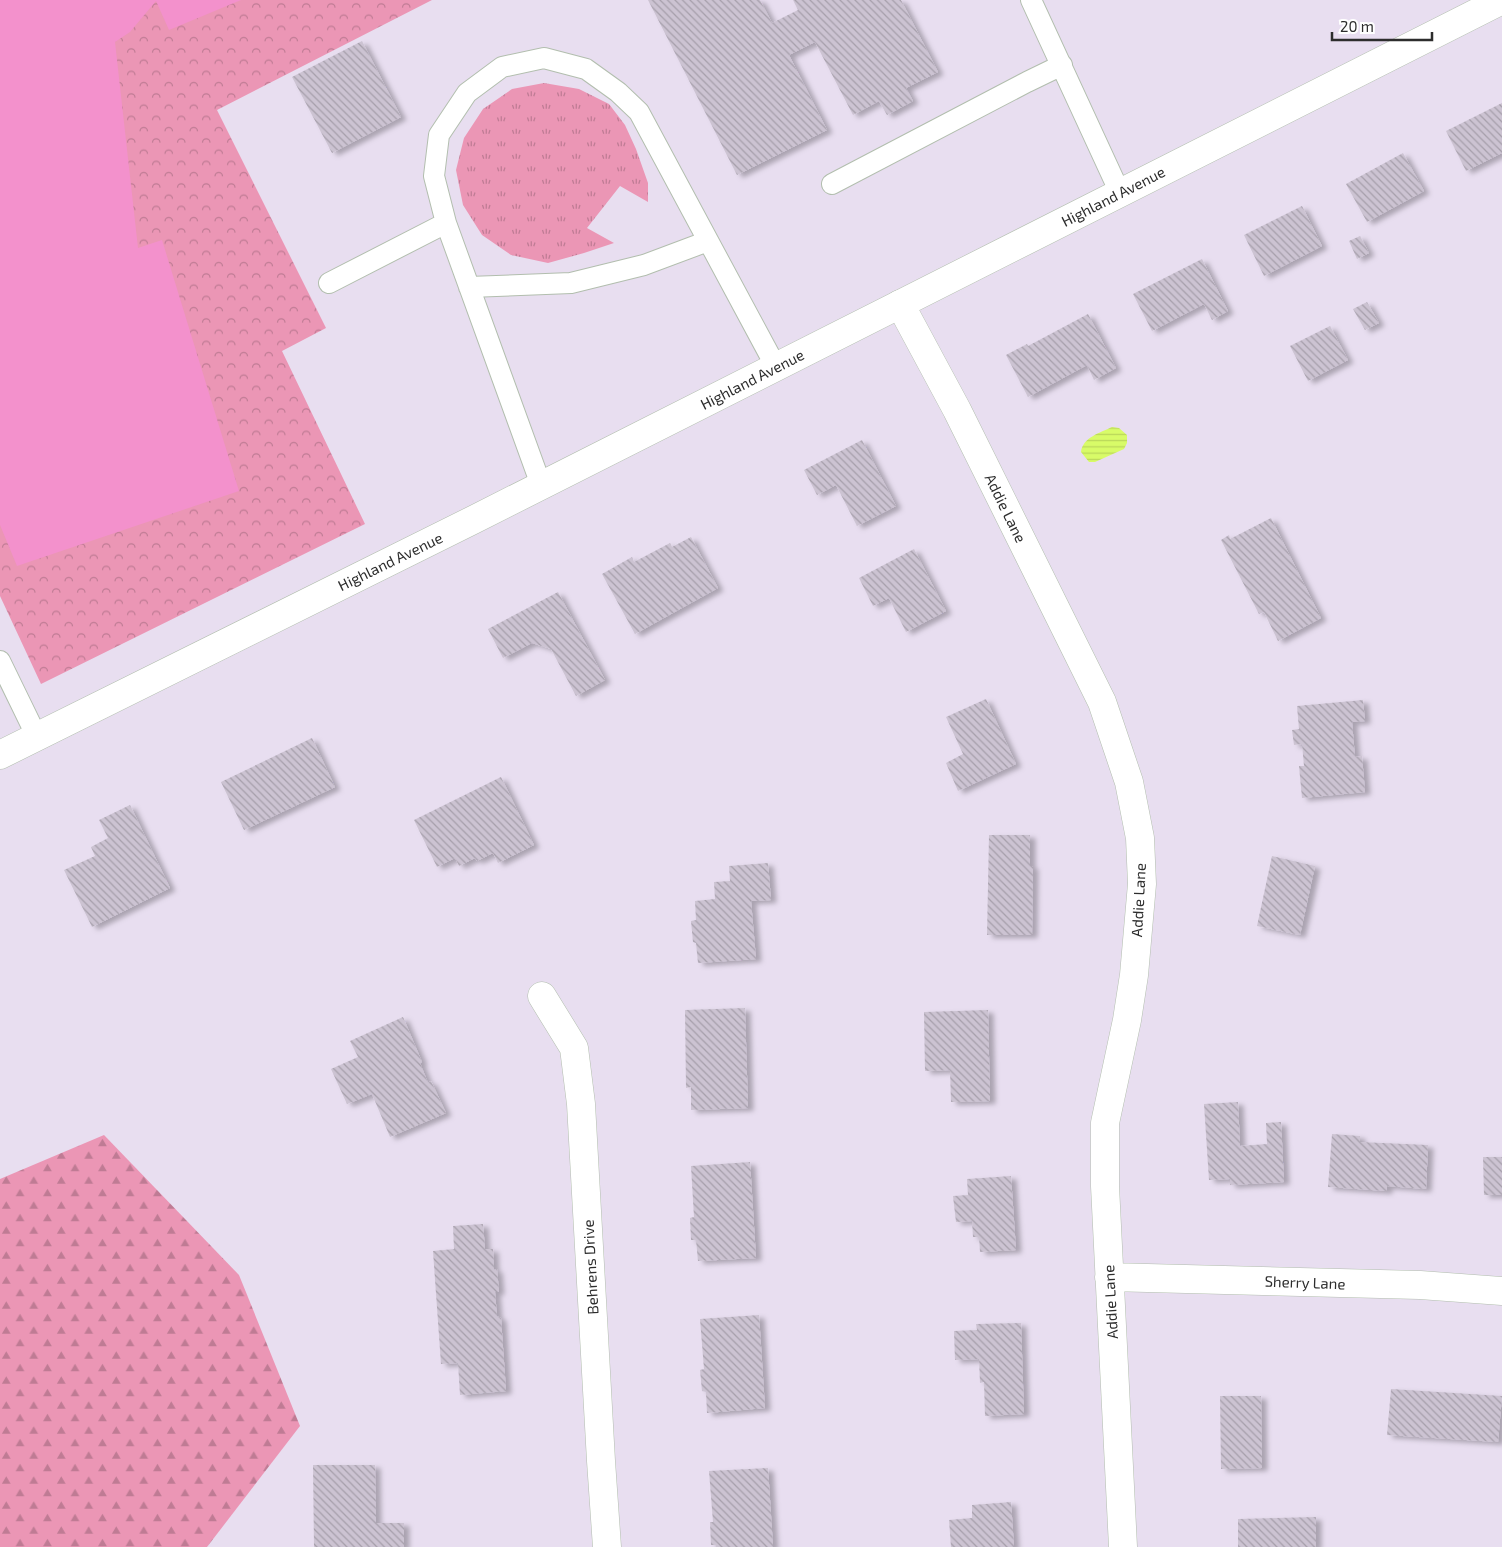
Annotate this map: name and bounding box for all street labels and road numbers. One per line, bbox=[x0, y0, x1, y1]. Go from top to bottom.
street label: Highland Avenue bbox=[1058, 162, 1168, 230]
street label: Highland Avenue bbox=[697, 345, 807, 413]
street label: Addie Lane bbox=[982, 471, 1030, 545]
street label: Highland Avenue bbox=[335, 528, 445, 594]
street label: Addie Lane bbox=[1127, 862, 1149, 938]
street label: Behrens Drive bbox=[579, 1219, 601, 1315]
street label: Addie Lane bbox=[1099, 1264, 1121, 1340]
street label: Sherry Lane bbox=[1264, 1272, 1346, 1292]

